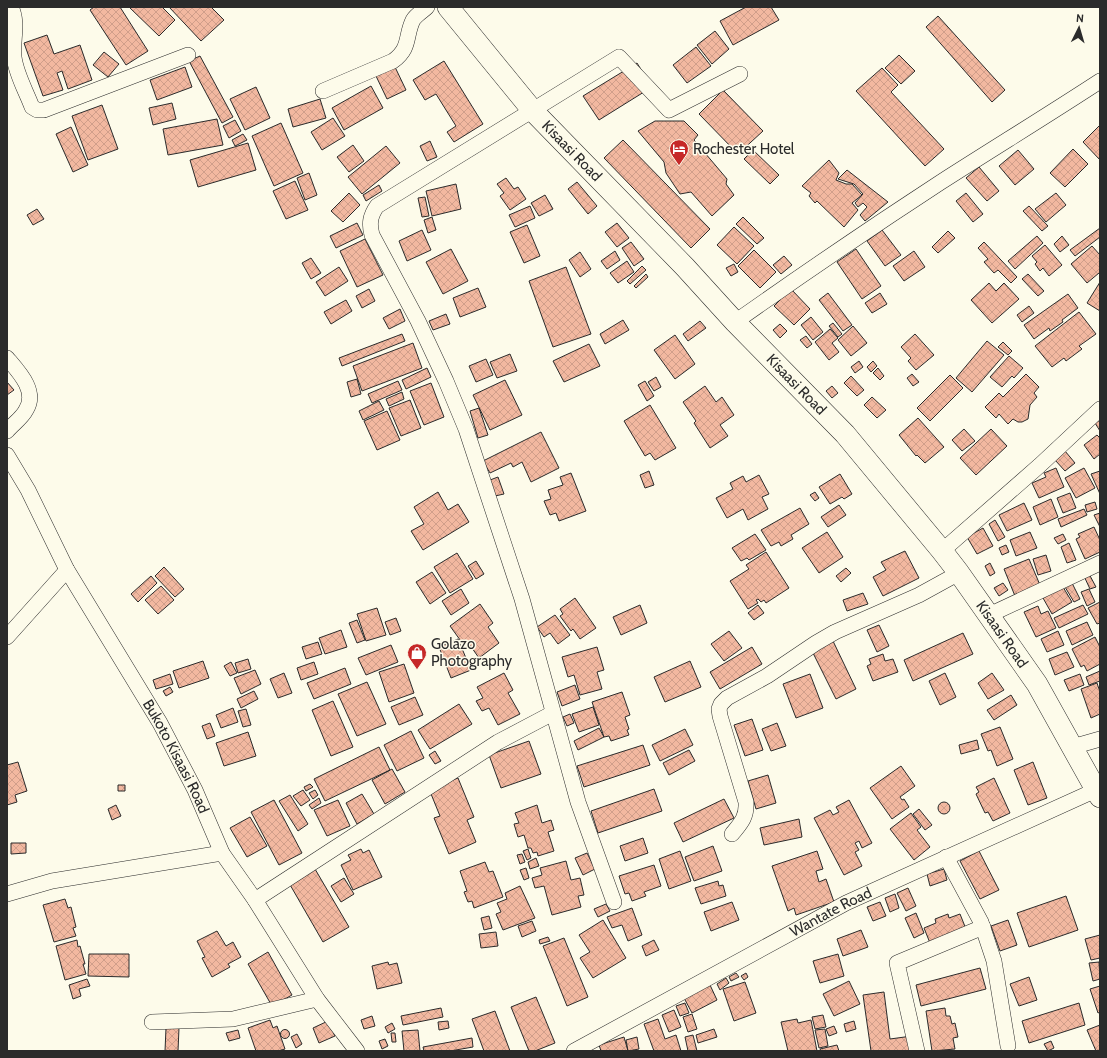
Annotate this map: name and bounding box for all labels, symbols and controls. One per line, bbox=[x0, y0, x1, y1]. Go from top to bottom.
north arrow bbox=[1059, 8, 1099, 48]
text: N bbox=[1075, 11, 1084, 25]
street label: Kisaasi Road bbox=[538, 117, 606, 185]
hotel icon: Rochester Hotel bbox=[668, 138, 690, 166]
place label: Rochester Hotel bbox=[693, 140, 795, 158]
street label: Kisaasi Road bbox=[763, 350, 830, 419]
street label: Kisaasi Road bbox=[972, 597, 1032, 671]
place label: Golazo Photography bbox=[431, 635, 513, 670]
shop icon: Golazo Photography bbox=[406, 642, 428, 670]
street label: Bukoto Kisaasi Road bbox=[139, 696, 213, 816]
street label: Wantate Road bbox=[787, 884, 875, 941]

